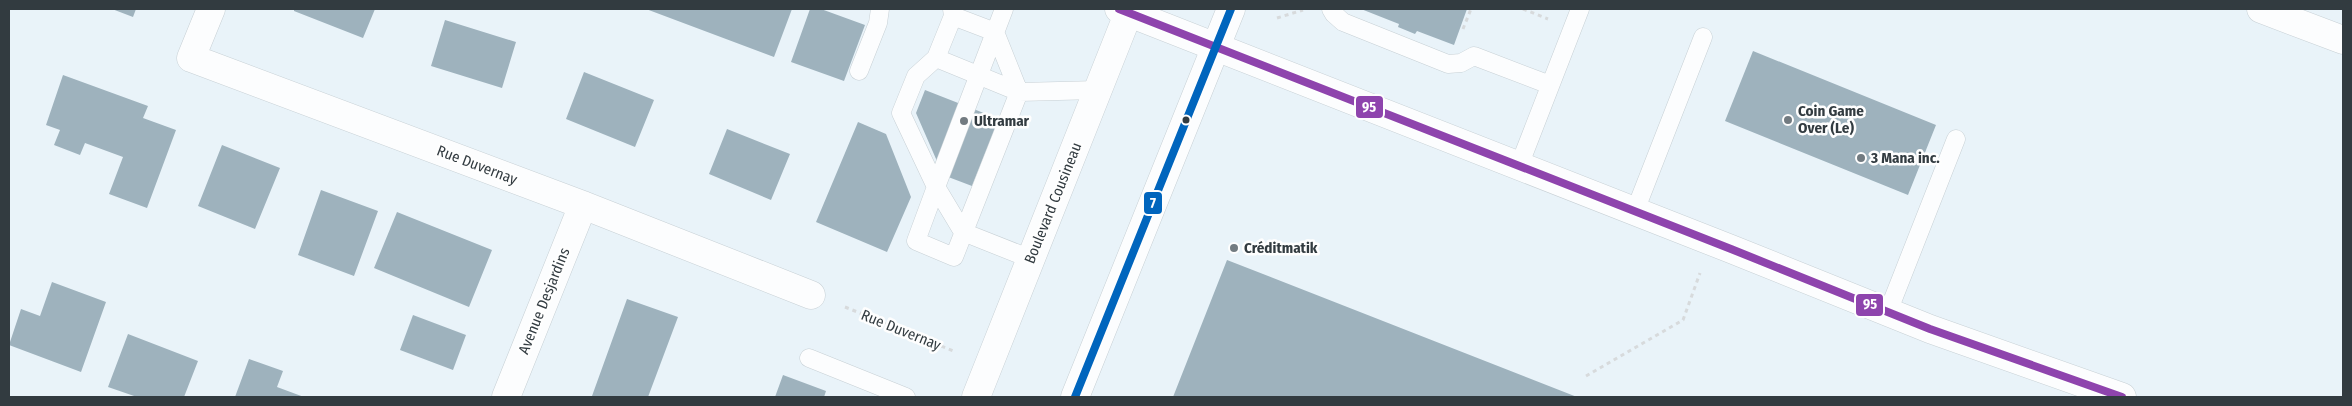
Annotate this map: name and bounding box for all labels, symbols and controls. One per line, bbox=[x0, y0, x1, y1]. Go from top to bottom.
line badge: 95 bbox=[1355, 95, 1384, 119]
text: 95 bbox=[1362, 99, 1376, 116]
place label: Coin Game Over (Le) bbox=[1798, 102, 1864, 137]
place label: Ultramar bbox=[974, 112, 1030, 130]
marker: Coin Game Over (Le) bbox=[1782, 114, 1794, 126]
marker: Ultramar bbox=[958, 115, 970, 127]
unlabelled marker bbox=[1181, 115, 1191, 125]
street label: Boulevard Cousineau bbox=[1020, 140, 1086, 266]
street label: Rue Duvernay bbox=[434, 141, 520, 189]
place label: 3 Mana inc. bbox=[1870, 149, 1940, 167]
marker: 3 Mana inc. bbox=[1855, 152, 1867, 164]
line badge: 7 bbox=[1143, 191, 1163, 215]
text: 7 bbox=[1150, 195, 1156, 212]
place label: Créditmatik bbox=[1244, 239, 1318, 257]
marker: Créditmatik bbox=[1228, 242, 1240, 254]
street label: Avenue Desjardins bbox=[514, 245, 574, 357]
line badge: 95 bbox=[1855, 293, 1884, 317]
text: 95 bbox=[1863, 296, 1877, 313]
street label: Rue Duvernay bbox=[858, 306, 944, 354]

